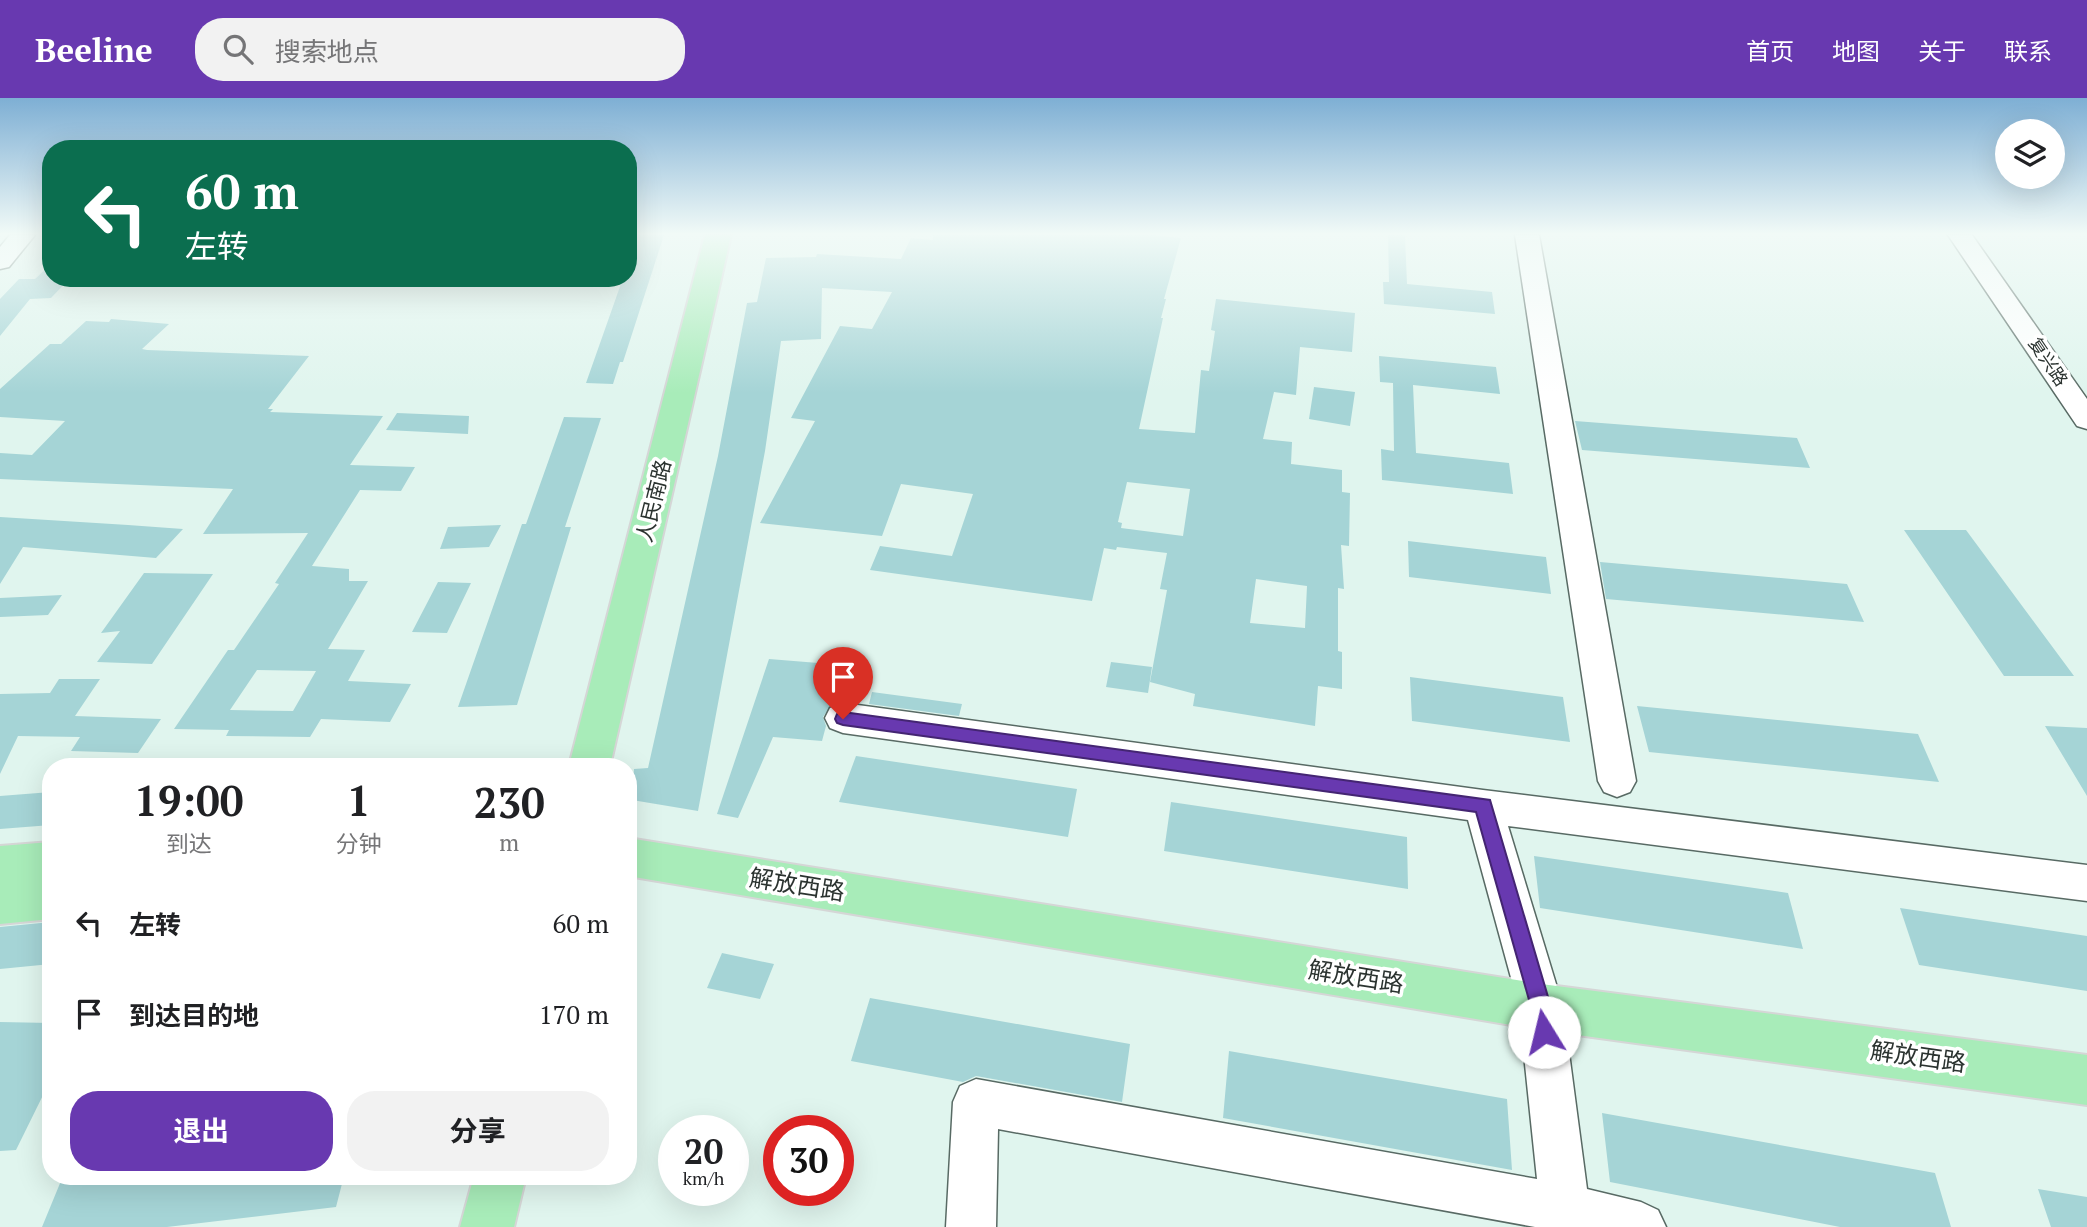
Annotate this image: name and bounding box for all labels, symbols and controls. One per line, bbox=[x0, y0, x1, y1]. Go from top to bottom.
search box bbox=[195, 18, 685, 81]
text: Beeline bbox=[35, 28, 153, 71]
icon: search bbox=[219, 30, 257, 68]
text: 搜索地点 bbox=[275, 34, 379, 68]
text: 首页 bbox=[1746, 35, 1794, 67]
text: 地图 bbox=[1832, 35, 1880, 67]
text: 关于 bbox=[1918, 35, 1966, 67]
text: 联系 bbox=[2004, 35, 2052, 67]
map controls bbox=[1995, 119, 2065, 189]
button: layers bbox=[1995, 119, 2065, 189]
text: 60 m bbox=[185, 158, 299, 223]
icon: left bbox=[70, 168, 161, 259]
text: 左转 bbox=[185, 225, 249, 267]
street label: 复兴路 bbox=[2024, 332, 2074, 391]
street label: 人民南路 bbox=[629, 457, 677, 545]
pin bbox=[813, 647, 873, 719]
icon: arrive bbox=[824, 658, 862, 696]
text: 19:00 bbox=[134, 772, 243, 828]
text: 1 bbox=[347, 772, 370, 828]
text: 230 bbox=[474, 774, 545, 830]
text: m bbox=[499, 827, 519, 858]
text: 到达 bbox=[166, 828, 212, 859]
text: 分钟 bbox=[336, 828, 382, 859]
street label: 解放西路 bbox=[747, 861, 847, 907]
icon: left bbox=[70, 904, 108, 942]
text: 60 m bbox=[553, 906, 609, 940]
text: 左转 bbox=[129, 907, 181, 941]
street label: 解放西路 bbox=[1306, 953, 1406, 999]
icon: arrive bbox=[70, 995, 108, 1033]
position arrow bbox=[1507, 995, 1581, 1069]
text: 170 m bbox=[539, 997, 609, 1031]
text: 到达目的地 bbox=[129, 998, 259, 1032]
street label: 解放西路 bbox=[1868, 1033, 1968, 1079]
button: 退出 bbox=[70, 1091, 333, 1171]
button: 分享 bbox=[347, 1091, 609, 1171]
speed limit sign: 30 bbox=[763, 1115, 854, 1206]
text: 20 bbox=[684, 1128, 723, 1174]
text: km/h bbox=[683, 1166, 724, 1190]

